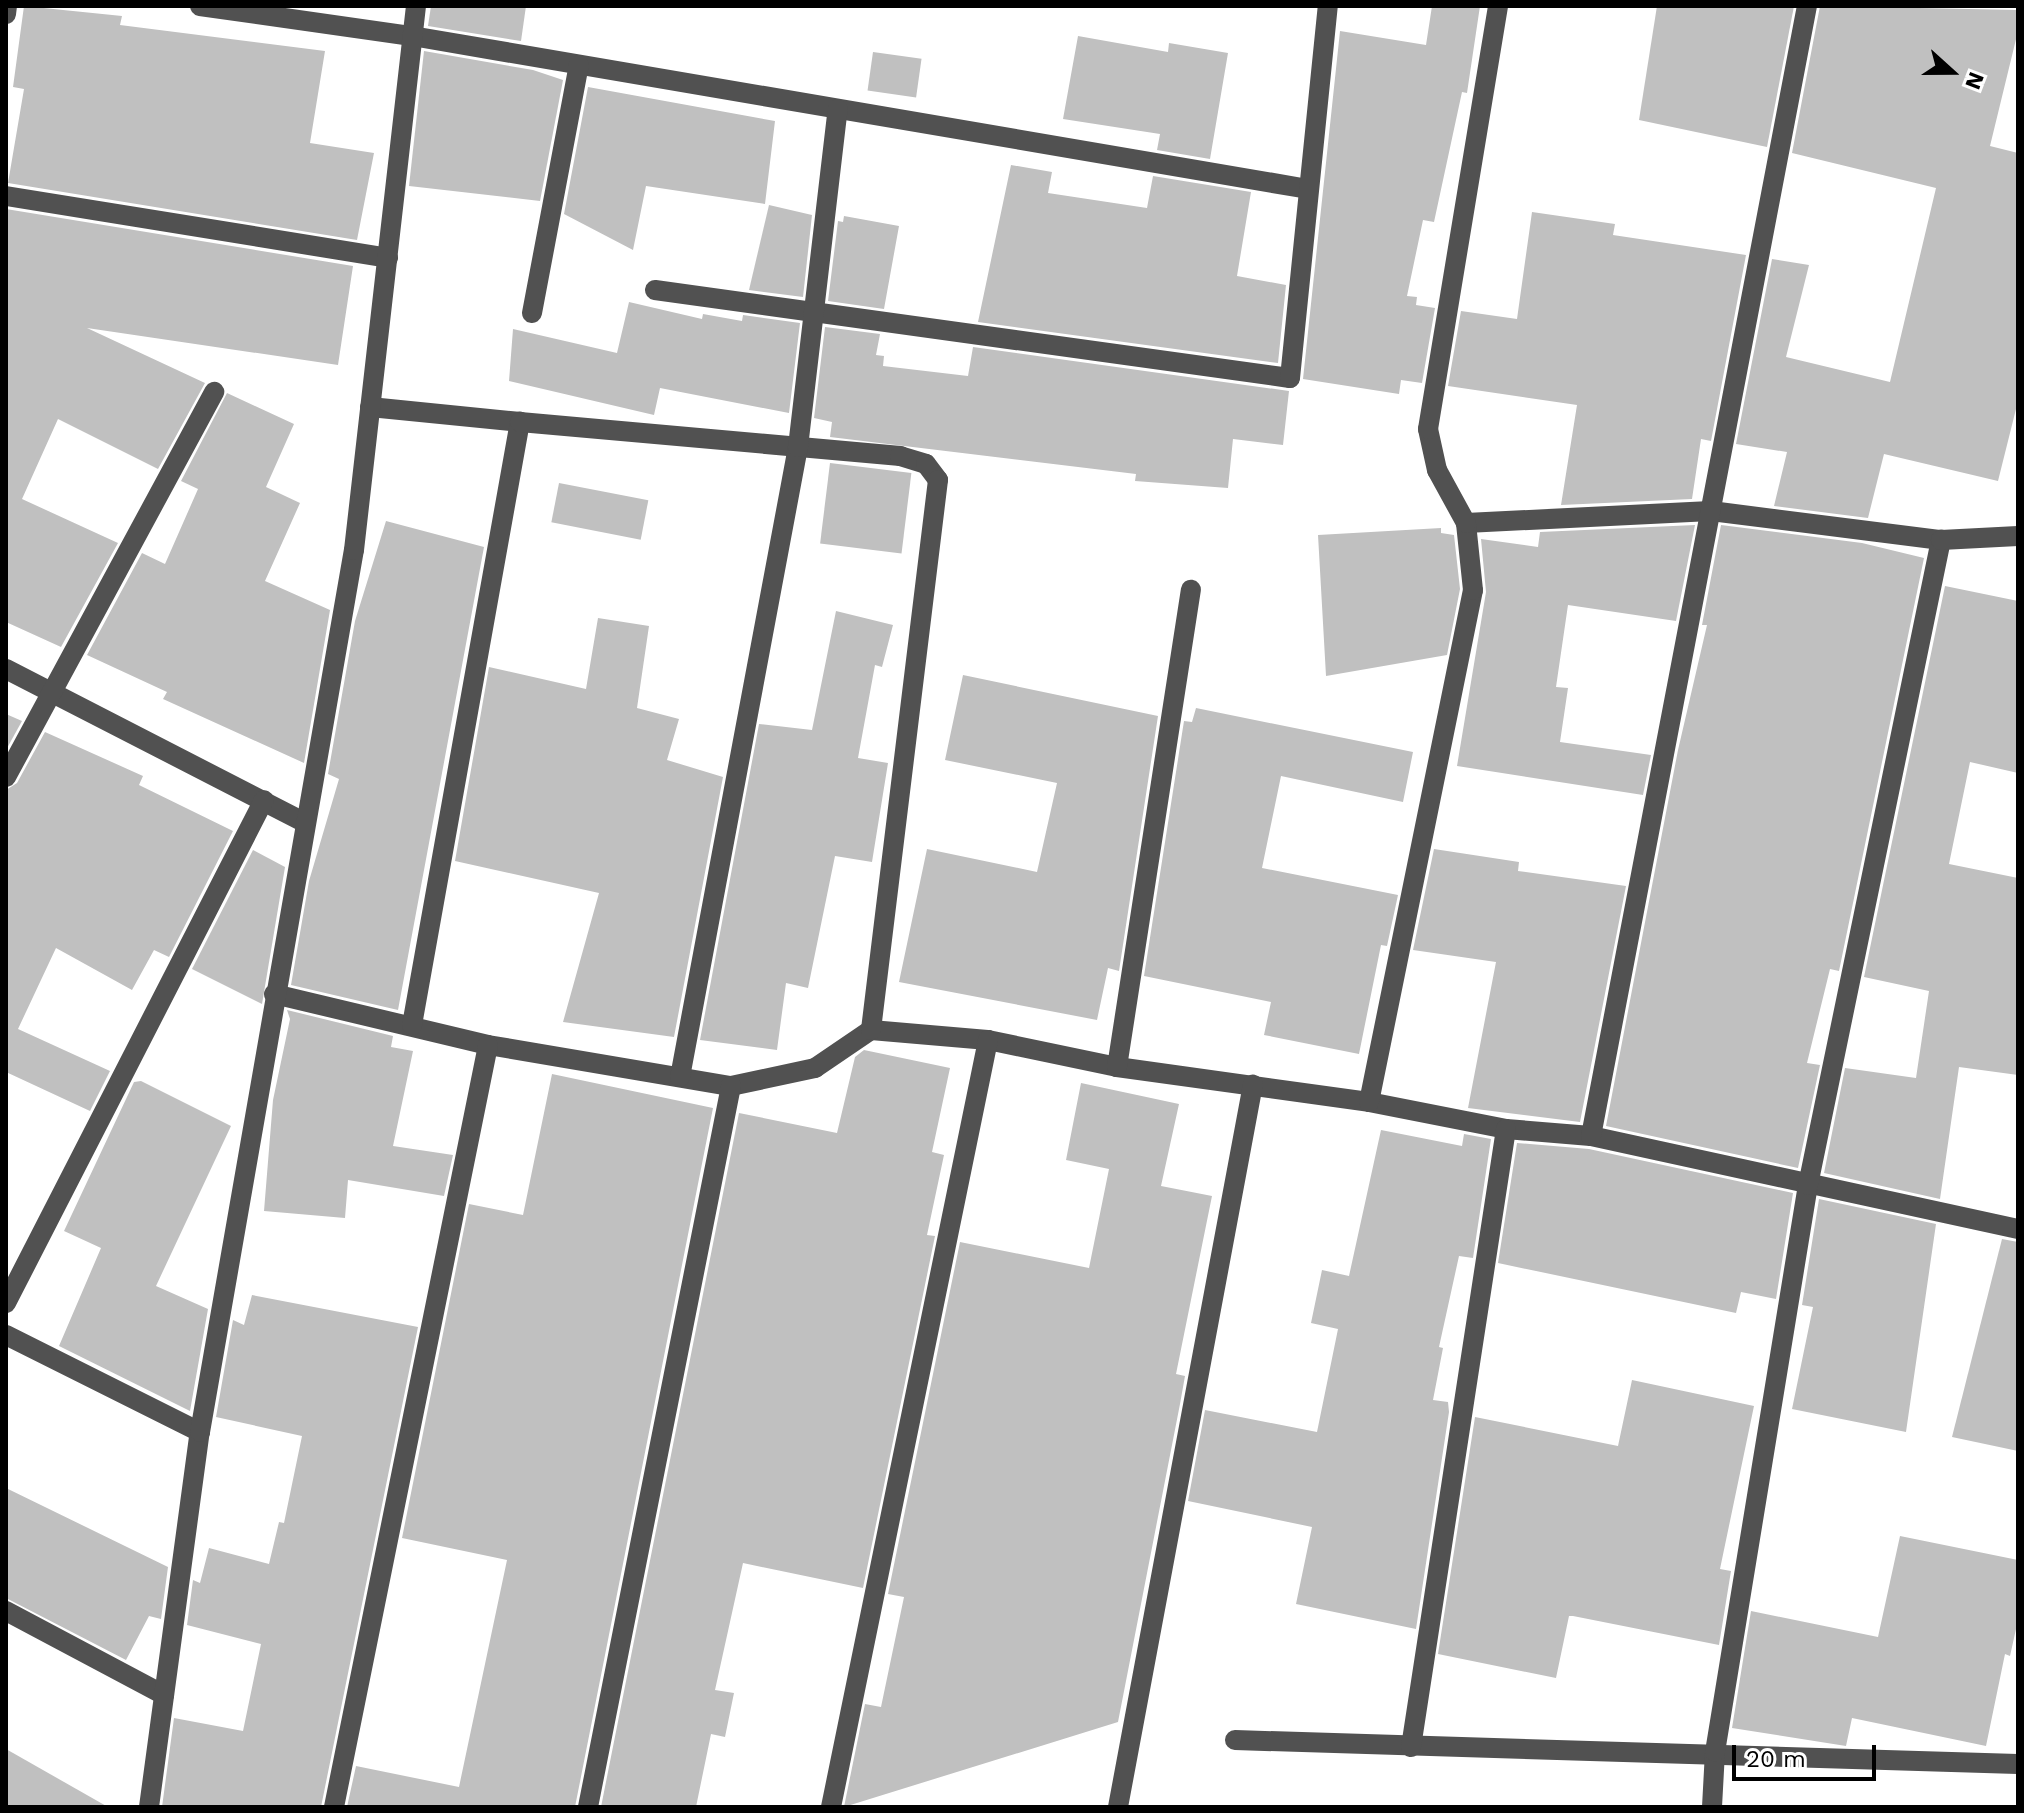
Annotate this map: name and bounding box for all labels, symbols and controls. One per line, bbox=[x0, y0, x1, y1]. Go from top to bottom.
north arrow bbox=[1912, 32, 1992, 112]
text: N bbox=[1960, 69, 1989, 93]
scale bar bbox=[1736, 1729, 1880, 1779]
text: 20 m bbox=[1746, 1745, 1806, 1773]

